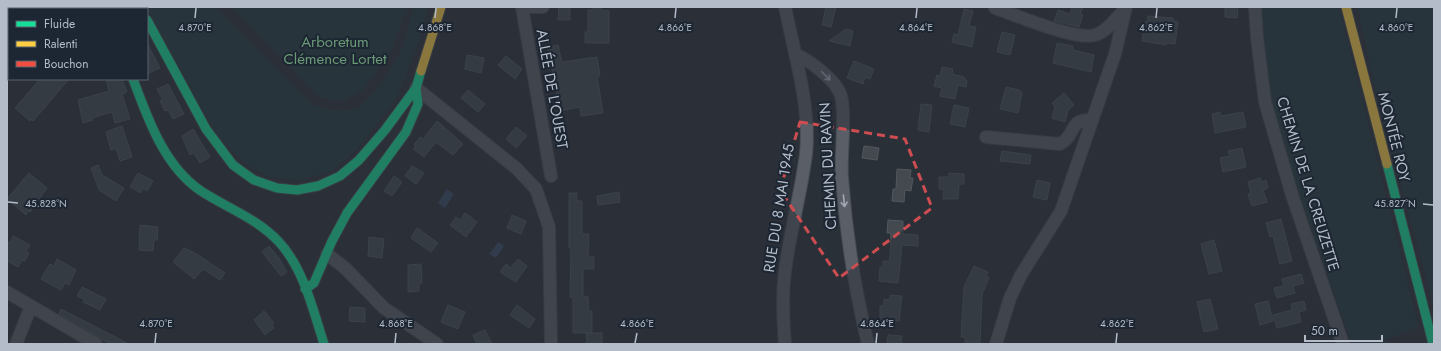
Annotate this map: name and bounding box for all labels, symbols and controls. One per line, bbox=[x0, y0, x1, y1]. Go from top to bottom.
legend bbox=[8, 8, 148, 80]
text: Fluide bbox=[44, 15, 75, 33]
text: 4.870°E bbox=[178, 20, 212, 35]
text: 4.868°E bbox=[418, 20, 452, 35]
text: 4.866°E bbox=[658, 20, 692, 35]
text: 4.864°E bbox=[899, 20, 933, 35]
text: 4.862°E bbox=[1139, 20, 1173, 35]
text: 4.860°E bbox=[1379, 20, 1413, 35]
street label: ALLÉE DE L'OUEST bbox=[531, 27, 573, 151]
park label: Arboretum Clémence Lortet bbox=[283, 31, 387, 70]
text: Ralenti bbox=[44, 35, 78, 53]
text: Bouchon bbox=[44, 55, 88, 73]
one-way arrow bbox=[821, 72, 831, 81]
street label: MONTÉE ROY bbox=[1372, 90, 1416, 185]
street label: CHEMIN DE LA CREUZETTE bbox=[1271, 94, 1345, 274]
street label: CHEMIN DU RAVIN bbox=[814, 102, 842, 230]
street label: RUE DU 8 MAI 1945 bbox=[758, 142, 800, 274]
one-way arrow bbox=[840, 194, 848, 207]
text: 45.828°N bbox=[25, 196, 67, 211]
text: 45.827°N bbox=[1374, 196, 1416, 211]
text: 4.870°E bbox=[139, 316, 173, 331]
text: 4.868°E bbox=[379, 316, 413, 331]
text: 4.866°E bbox=[620, 316, 654, 331]
text: 4.864°E bbox=[860, 316, 894, 331]
text: 4.862°E bbox=[1100, 316, 1134, 331]
scale bar bbox=[1305, 317, 1382, 343]
text: 50 m bbox=[1311, 322, 1338, 340]

